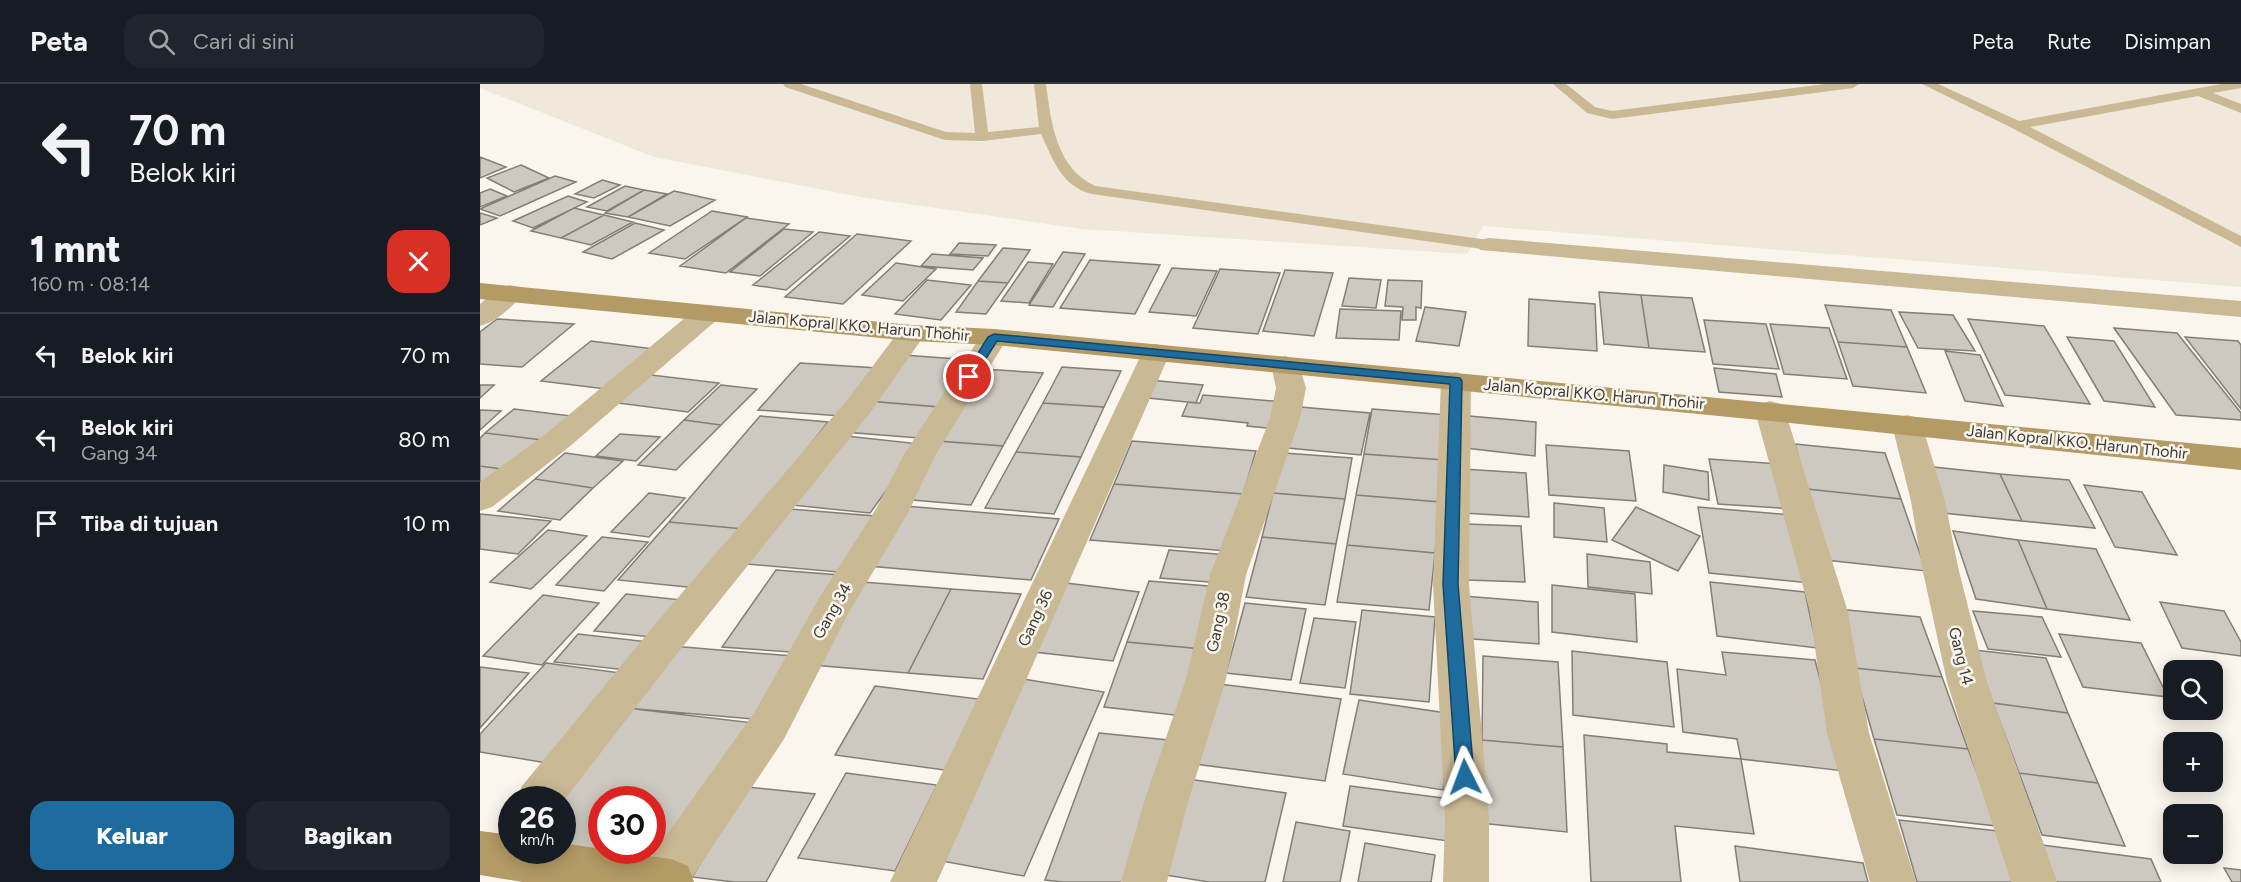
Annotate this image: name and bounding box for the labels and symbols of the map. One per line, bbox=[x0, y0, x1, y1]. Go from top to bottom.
street label: Jalan Kopral KKO. Harun Thohir bbox=[748, 307, 971, 345]
pin bbox=[943, 351, 994, 402]
street label: Jalan Kopral KKO. Harun Thohir bbox=[1483, 375, 1706, 413]
street label: Jalan Kopral KKO. Harun Thohir bbox=[1966, 421, 2189, 463]
street label: Gang 34 bbox=[808, 580, 856, 642]
street label: Gang 36 bbox=[1014, 587, 1056, 649]
street label: Gang 38 bbox=[1202, 590, 1234, 654]
street label: Gang 14 bbox=[1945, 625, 1977, 687]
position arrow bbox=[1433, 745, 1497, 809]
speed limit sign: 30 bbox=[588, 786, 666, 864]

